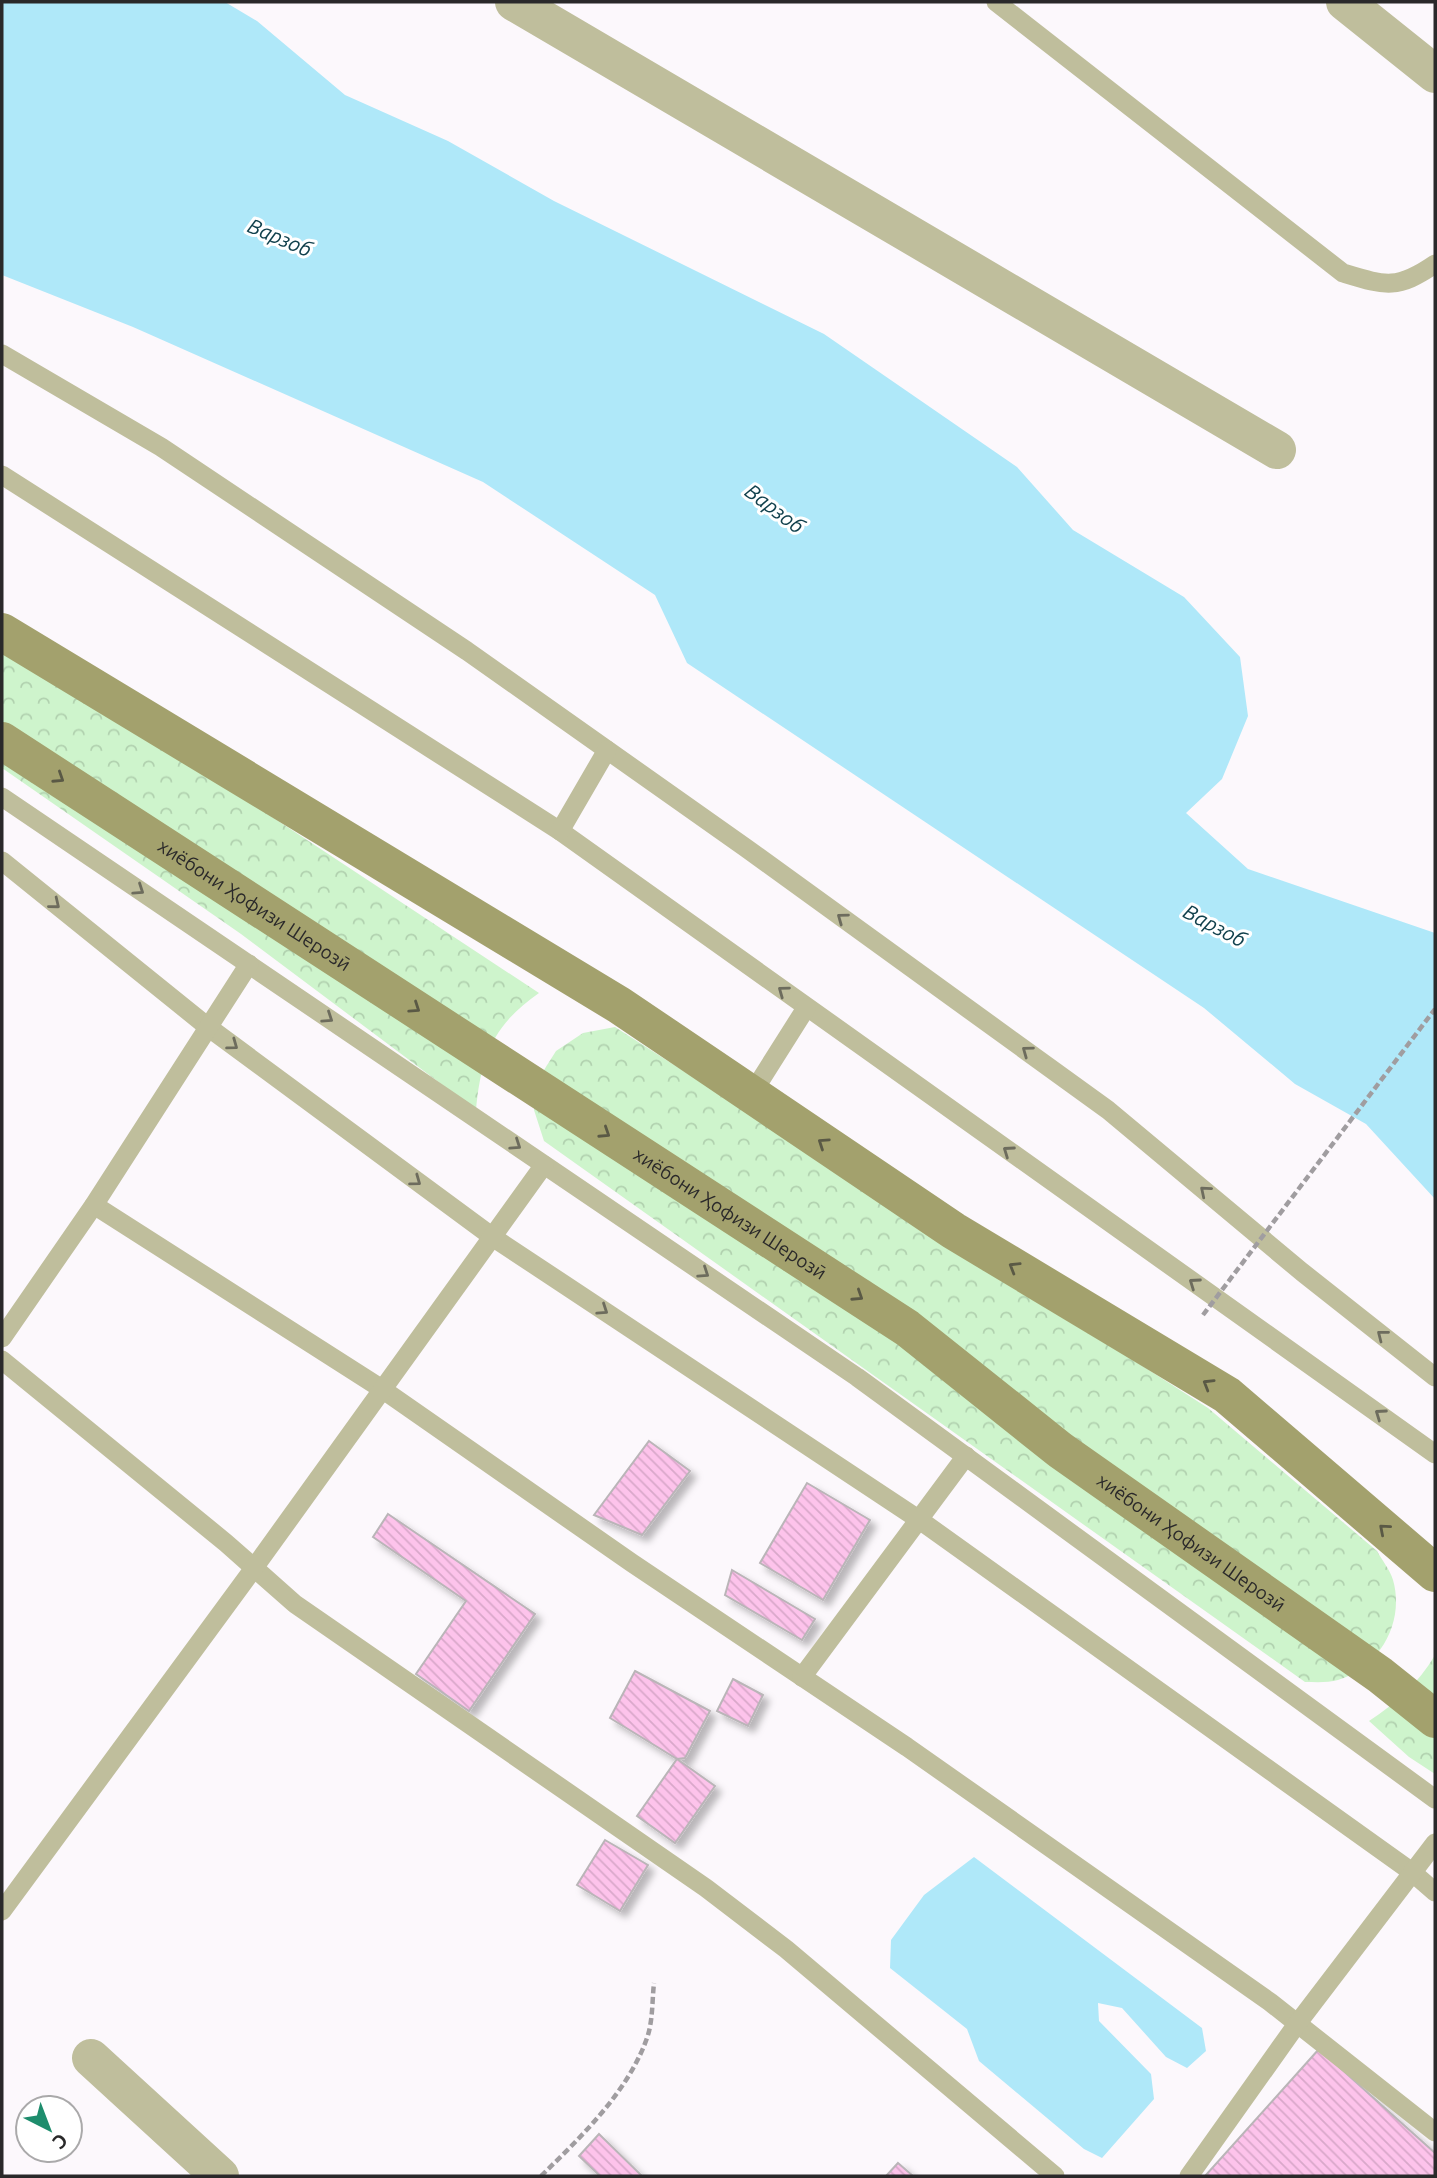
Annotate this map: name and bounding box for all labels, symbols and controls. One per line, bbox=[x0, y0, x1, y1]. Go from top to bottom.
water label: Варзоб bbox=[244, 213, 317, 262]
water label: Варзоб bbox=[741, 478, 810, 539]
one-way arrow bbox=[52, 770, 65, 783]
street label: хиёбони Ҳофизи Шерозӣ bbox=[154, 834, 355, 975]
one-way arrow bbox=[132, 882, 145, 895]
one-way arrow bbox=[47, 895, 59, 908]
water label: Варзоб bbox=[1180, 899, 1252, 952]
one-way arrow bbox=[837, 913, 850, 926]
one-way arrow bbox=[778, 987, 791, 999]
one-way arrow bbox=[407, 1000, 420, 1013]
one-way arrow bbox=[320, 1009, 333, 1022]
one-way arrow bbox=[225, 1037, 238, 1050]
one-way arrow bbox=[1022, 1046, 1034, 1059]
one-way arrow bbox=[597, 1125, 610, 1138]
one-way arrow bbox=[508, 1137, 521, 1150]
one-way arrow bbox=[818, 1139, 831, 1151]
street label: хиёбони Ҳофизи Шерозӣ bbox=[630, 1143, 831, 1284]
one-way arrow bbox=[1003, 1147, 1016, 1159]
one-way arrow bbox=[408, 1172, 421, 1185]
one-way arrow bbox=[1201, 1187, 1214, 1199]
one-way arrow bbox=[1008, 1262, 1021, 1275]
one-way arrow bbox=[696, 1265, 709, 1277]
one-way arrow bbox=[1189, 1279, 1202, 1291]
one-way arrow bbox=[850, 1288, 863, 1301]
one-way arrow bbox=[595, 1302, 608, 1315]
one-way arrow bbox=[1377, 1330, 1389, 1343]
one-way arrow bbox=[1203, 1379, 1216, 1392]
one-way arrow bbox=[1375, 1410, 1388, 1422]
street label: хиёбони Ҳофизи Шерозӣ bbox=[1093, 1469, 1290, 1616]
one-way arrow bbox=[1379, 1525, 1392, 1537]
north arrow bbox=[14, 2094, 84, 2164]
text: С bbox=[48, 2129, 72, 2154]

